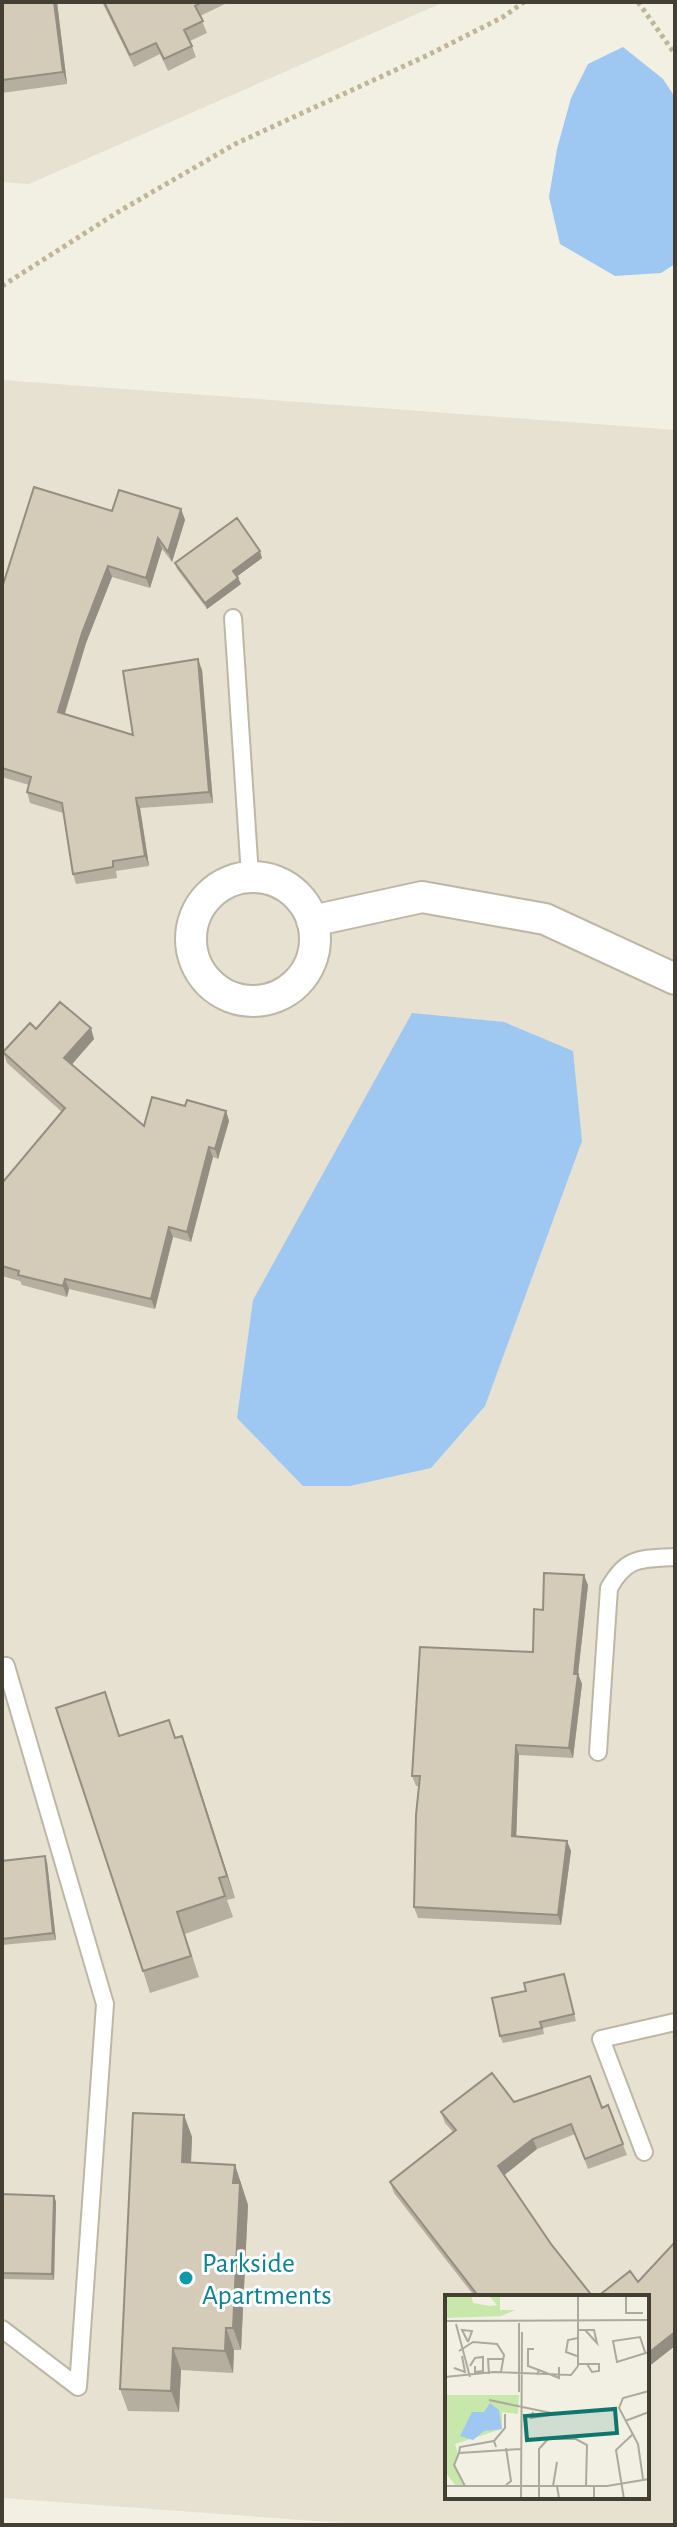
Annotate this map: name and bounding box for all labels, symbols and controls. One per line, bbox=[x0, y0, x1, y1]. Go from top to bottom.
place label: Parkside Apartments bbox=[202, 2250, 332, 2310]
marker: Parkside Apartments bbox=[177, 2269, 195, 2287]
inset map bbox=[445, 2295, 649, 2499]

